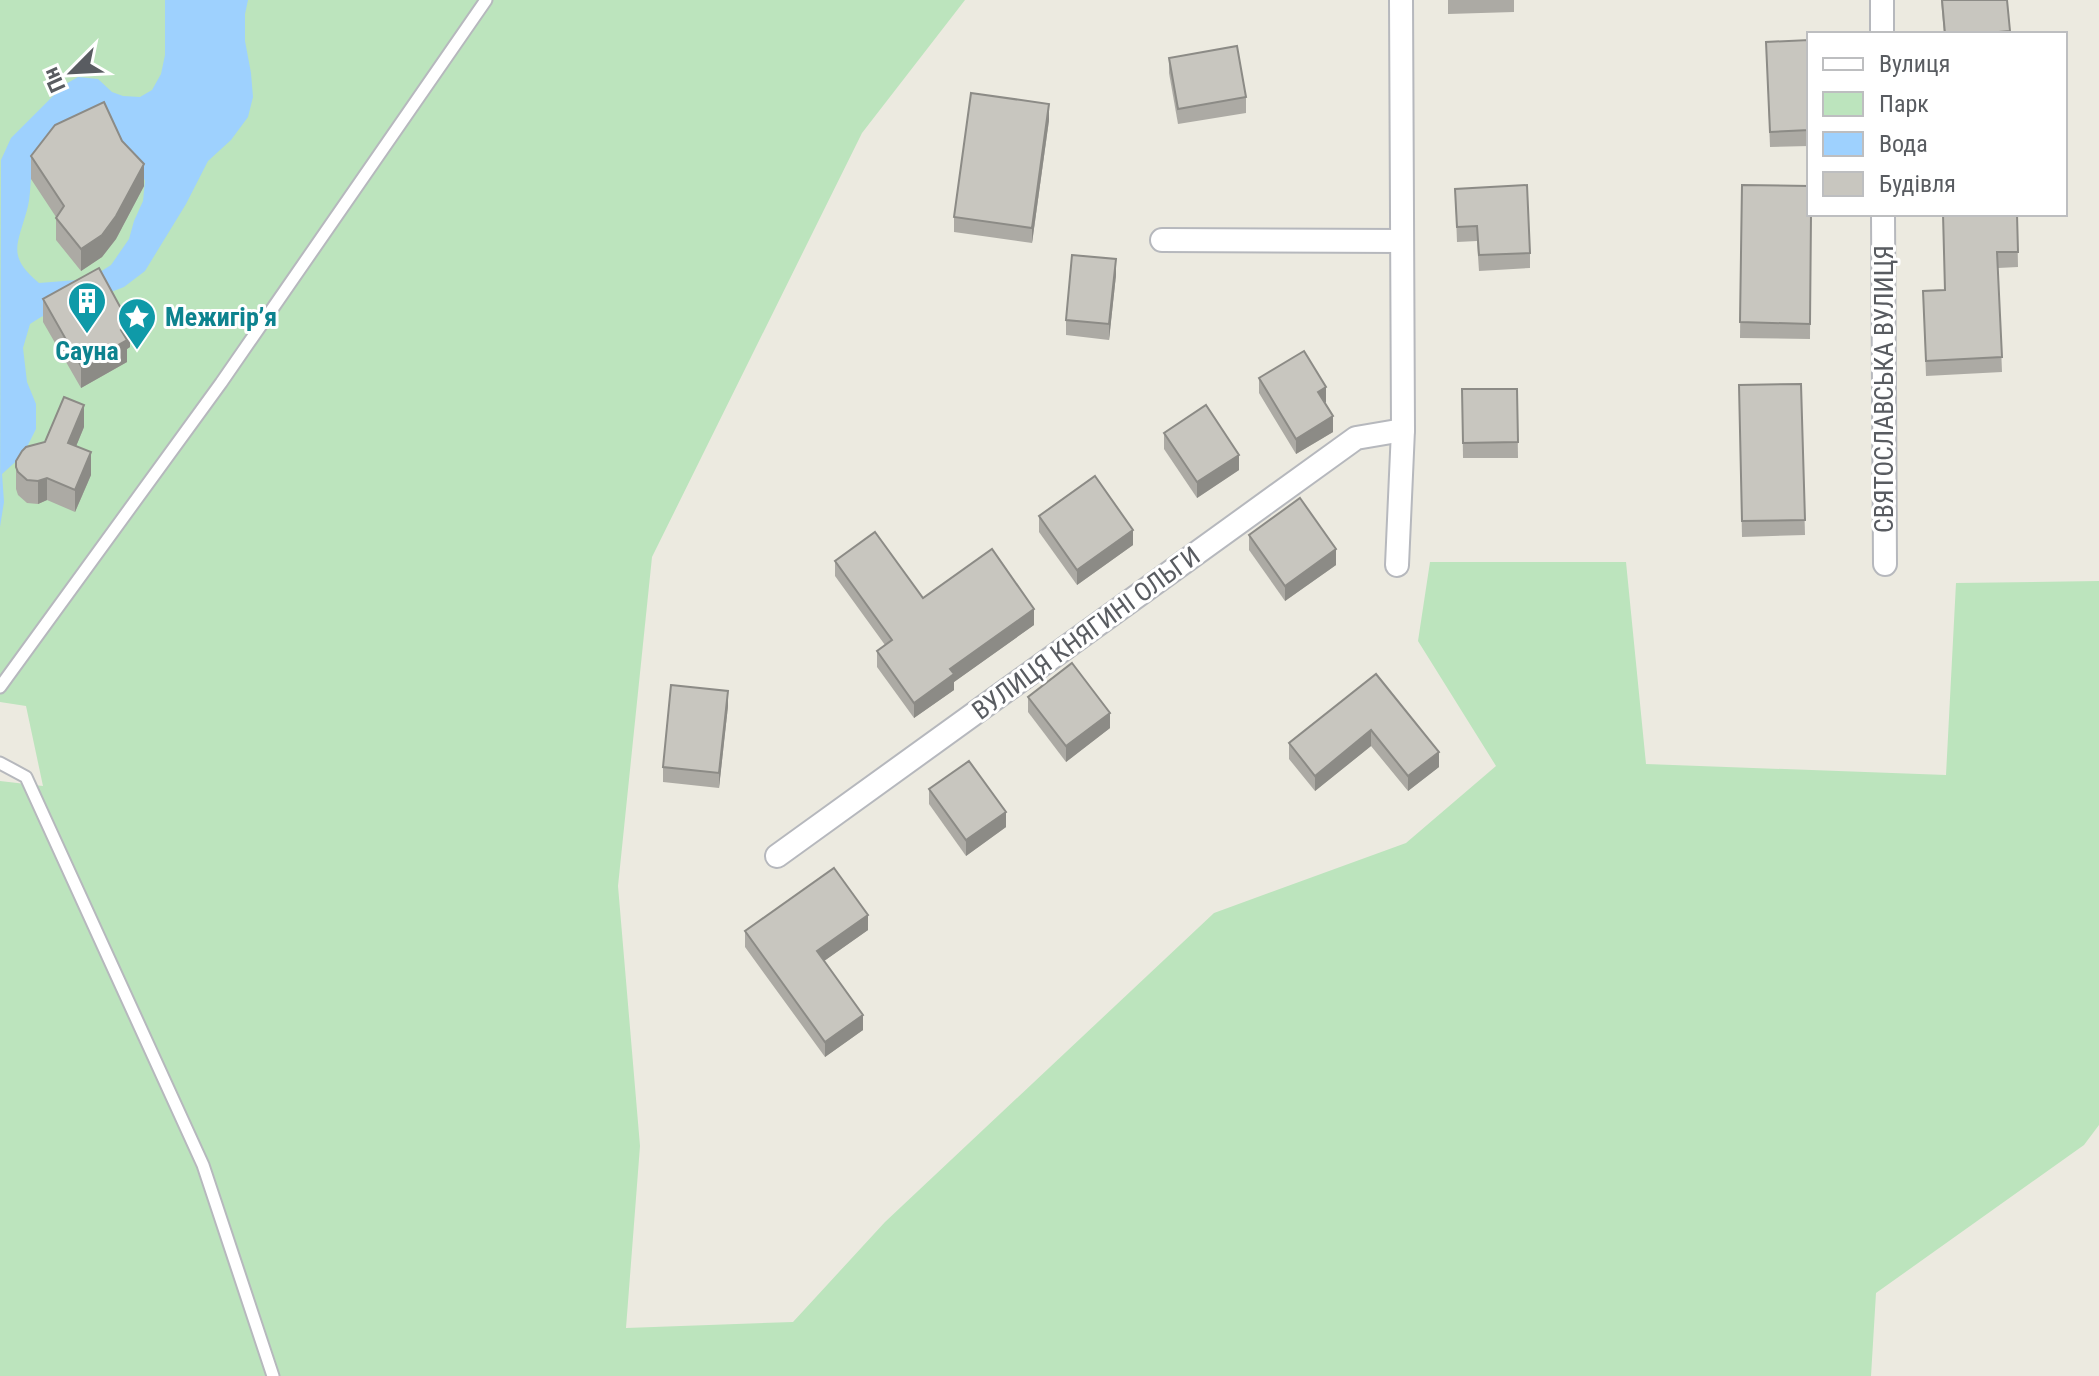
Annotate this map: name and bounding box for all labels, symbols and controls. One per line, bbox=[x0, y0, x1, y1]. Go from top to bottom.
north arrow bbox=[32, 32, 112, 112]
legend bbox=[1807, 32, 2067, 216]
text: Вулиця bbox=[1879, 50, 1950, 78]
text: Пн bbox=[38, 64, 71, 96]
text: Парк bbox=[1879, 90, 1929, 118]
text: Вода bbox=[1879, 130, 1928, 158]
text: Будівля bbox=[1879, 170, 1956, 198]
street label: СВЯТОСЛАВСЬКА ВУЛИЦЯ bbox=[1869, 245, 1899, 533]
building icon: Сауна bbox=[66, 280, 108, 335]
place icon: Межигір’я bbox=[116, 296, 158, 351]
place label: Межигір’я bbox=[165, 302, 277, 332]
place label: Сауна bbox=[55, 336, 119, 366]
street label: ВУЛИЦЯ КНЯГИНІ ОЛЬГИ bbox=[966, 540, 1206, 726]

